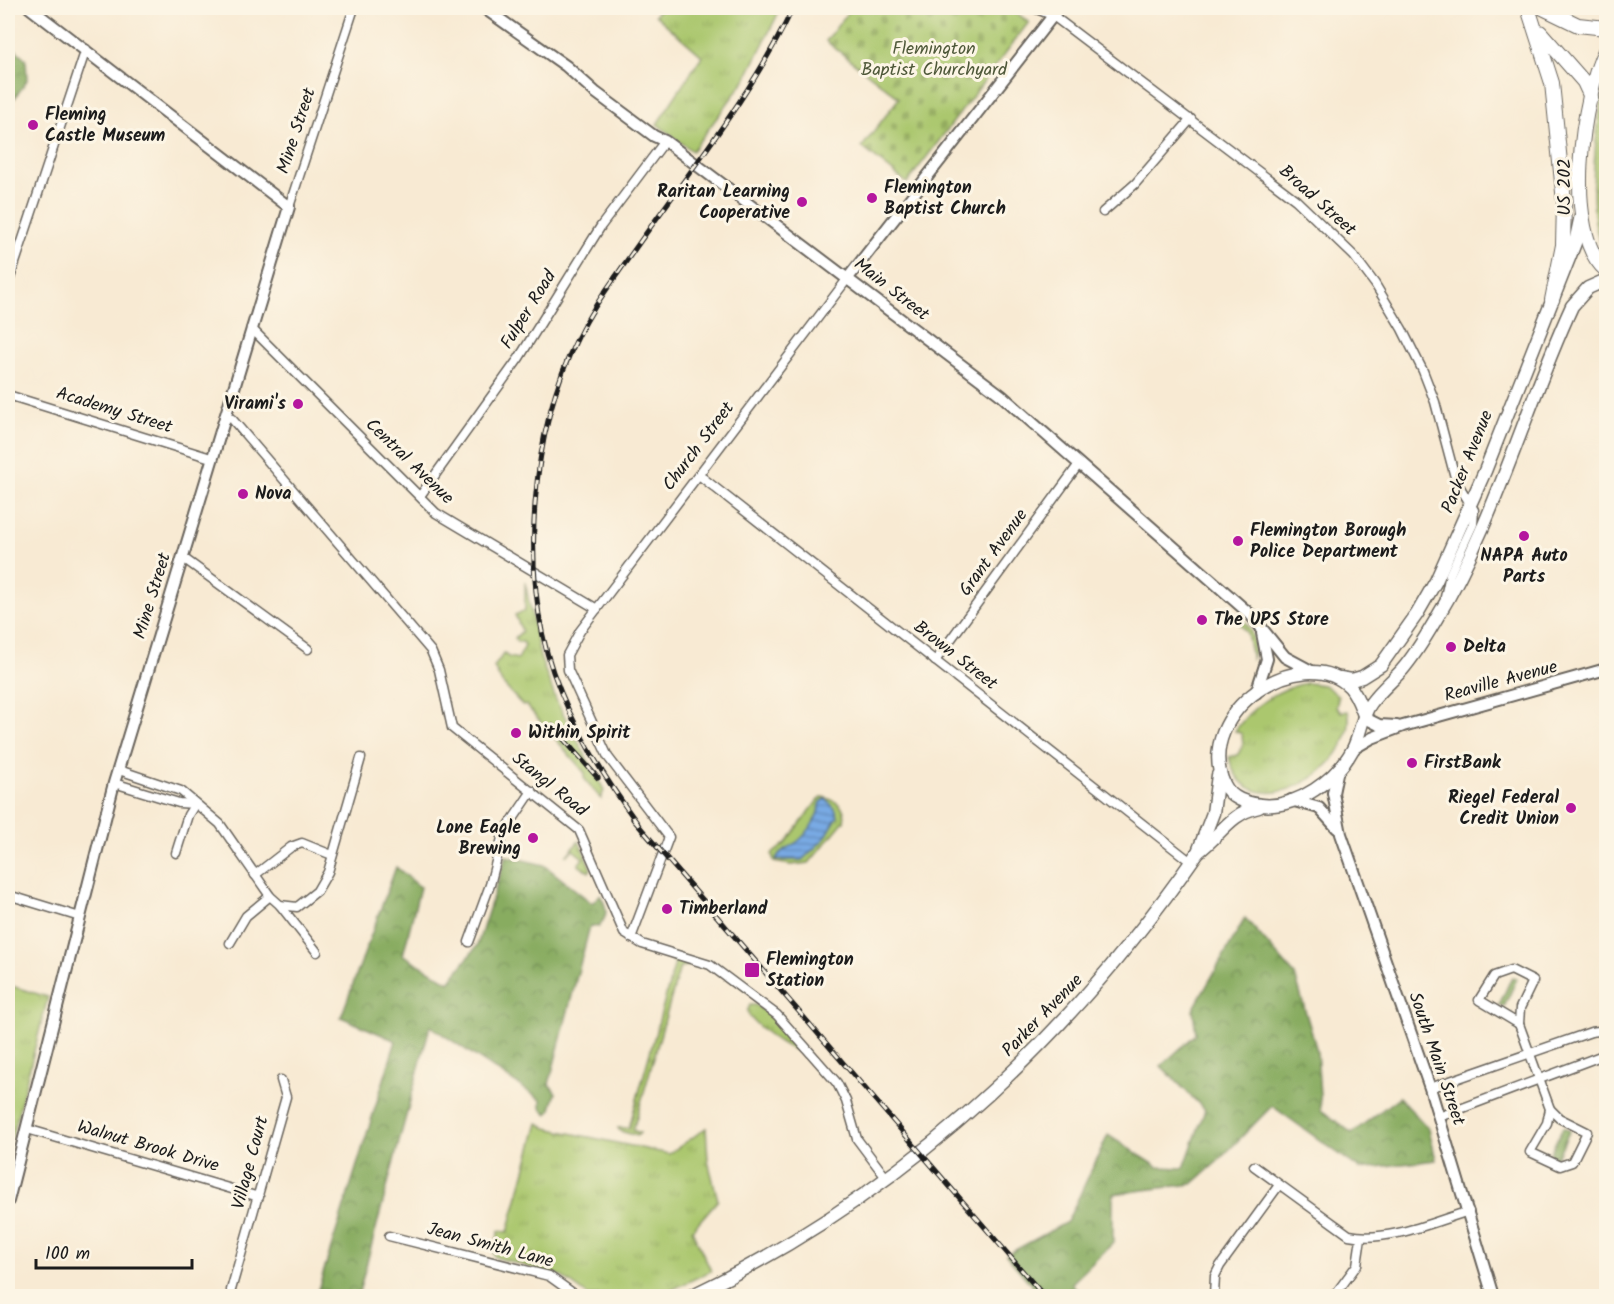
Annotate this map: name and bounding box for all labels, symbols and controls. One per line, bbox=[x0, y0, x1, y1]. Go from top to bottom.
park label: Flemington Baptist Churchyard bbox=[861, 35, 1008, 85]
street label: Mine Street bbox=[269, 83, 325, 178]
place label: Fleming Castle Museum bbox=[45, 101, 166, 151]
marker: Fleming Castle Museum bbox=[26, 118, 40, 132]
street label: Broad Street bbox=[1272, 158, 1363, 245]
street label: US 202 bbox=[1551, 158, 1580, 216]
place label: Flemington Baptist Church bbox=[884, 174, 1006, 224]
place label: Raritan Learning Cooperative bbox=[657, 178, 790, 228]
marker: Flemington Baptist Church bbox=[865, 191, 879, 205]
marker: Raritan Learning Cooperative bbox=[795, 195, 809, 209]
street label: Main Street bbox=[847, 251, 936, 330]
street label: Fulper Road bbox=[493, 264, 565, 355]
street label: Academy Street bbox=[52, 380, 177, 443]
place label: Virami's bbox=[224, 390, 287, 419]
street label: Church Street bbox=[656, 395, 743, 498]
marker: Virami's bbox=[291, 397, 305, 411]
street label: Packer Avenue bbox=[1434, 406, 1502, 518]
street label: Central Avenue bbox=[358, 412, 460, 512]
place label: Nova bbox=[255, 480, 291, 509]
marker: Nova bbox=[236, 487, 250, 501]
street label: Grant Avenue bbox=[952, 503, 1036, 603]
place label: Flemington Borough Police Department bbox=[1250, 517, 1406, 567]
marker: NAPA Auto Parts bbox=[1517, 529, 1531, 543]
marker: Flemington Borough Police Department bbox=[1231, 534, 1245, 548]
place label: NAPA Auto Parts bbox=[1480, 542, 1568, 592]
street label: Mine Street bbox=[126, 548, 180, 643]
place label: The UPS Store bbox=[1214, 606, 1329, 635]
marker: The UPS Store bbox=[1195, 613, 1209, 627]
street label: Brown Street bbox=[907, 614, 1004, 699]
place label: Delta bbox=[1463, 633, 1506, 662]
marker: Delta bbox=[1444, 640, 1458, 654]
street label: Reaville Avenue bbox=[1441, 653, 1561, 711]
place label: Within Spirit bbox=[528, 719, 631, 748]
marker: Within Spirit bbox=[509, 726, 523, 740]
street label: Stangl Road bbox=[505, 745, 594, 825]
place label: FirstBank bbox=[1424, 749, 1502, 778]
marker: FirstBank bbox=[1405, 756, 1419, 770]
place label: Riegel Federal Credit Union bbox=[1448, 784, 1559, 834]
marker: Riegel Federal Credit Union bbox=[1564, 801, 1578, 815]
place label: Lone Eagle Brewing bbox=[436, 814, 521, 864]
marker: Lone Eagle Brewing bbox=[526, 831, 540, 845]
place label: Timberland bbox=[679, 895, 768, 924]
marker: Timberland bbox=[660, 902, 674, 916]
place label: Flemington Station bbox=[766, 946, 854, 996]
marker: Flemington Station bbox=[743, 961, 761, 979]
street label: Parker Avenue bbox=[995, 967, 1091, 1065]
street label: South Main Street bbox=[1400, 988, 1473, 1131]
street label: Village Court bbox=[225, 1112, 278, 1213]
street label: Walnut Brook Drive bbox=[74, 1113, 222, 1181]
street label: Jean Smith Lane bbox=[424, 1215, 556, 1277]
scale bar bbox=[36, 1232, 192, 1270]
text: 100 m bbox=[45, 1240, 90, 1269]

